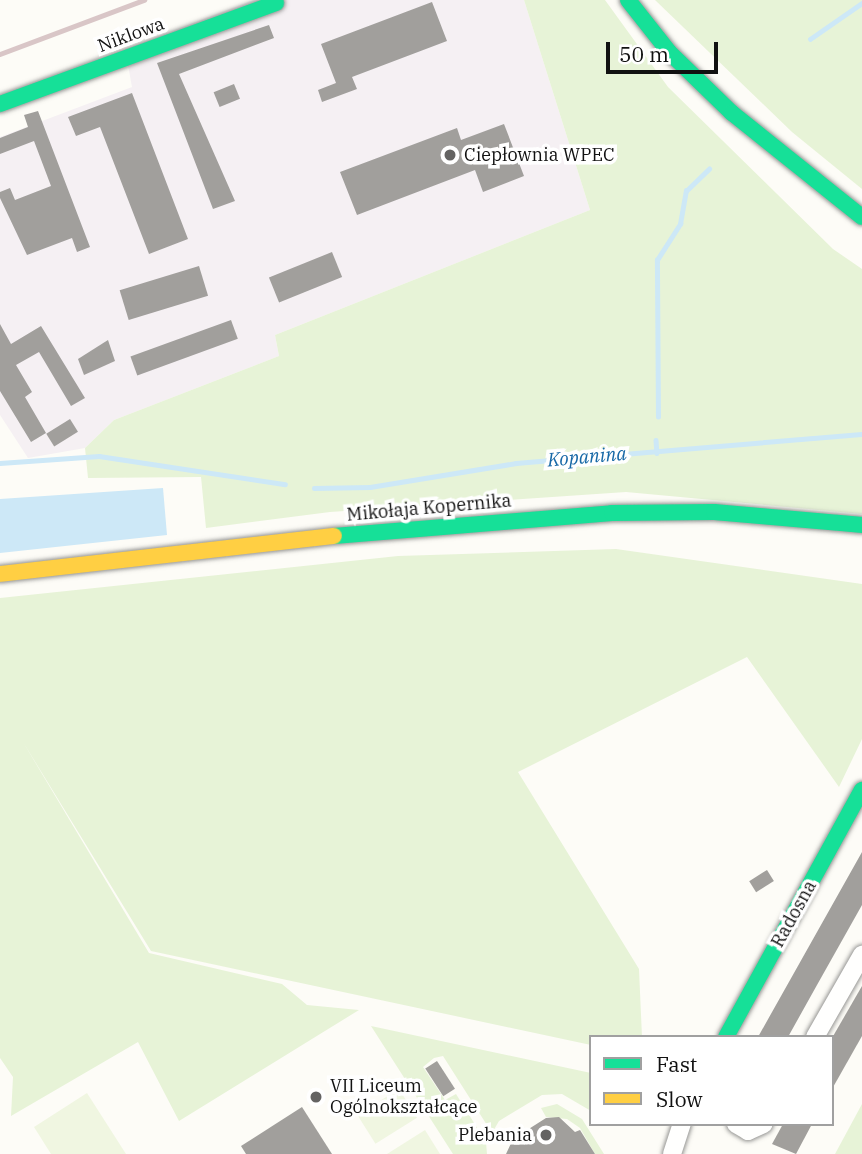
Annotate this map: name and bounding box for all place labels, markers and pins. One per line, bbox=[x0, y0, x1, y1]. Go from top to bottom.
place label: Ciepłownia WPEC bbox=[464, 144, 615, 166]
marker: Ciepłownia WPEC bbox=[442, 147, 458, 163]
place label: VII Liceum Ogólnokształcące bbox=[330, 1076, 477, 1118]
marker: VII Liceum Ogólnokształcące bbox=[308, 1089, 324, 1105]
place label: Plebania bbox=[458, 1124, 532, 1146]
marker: Plebania bbox=[538, 1127, 554, 1143]

